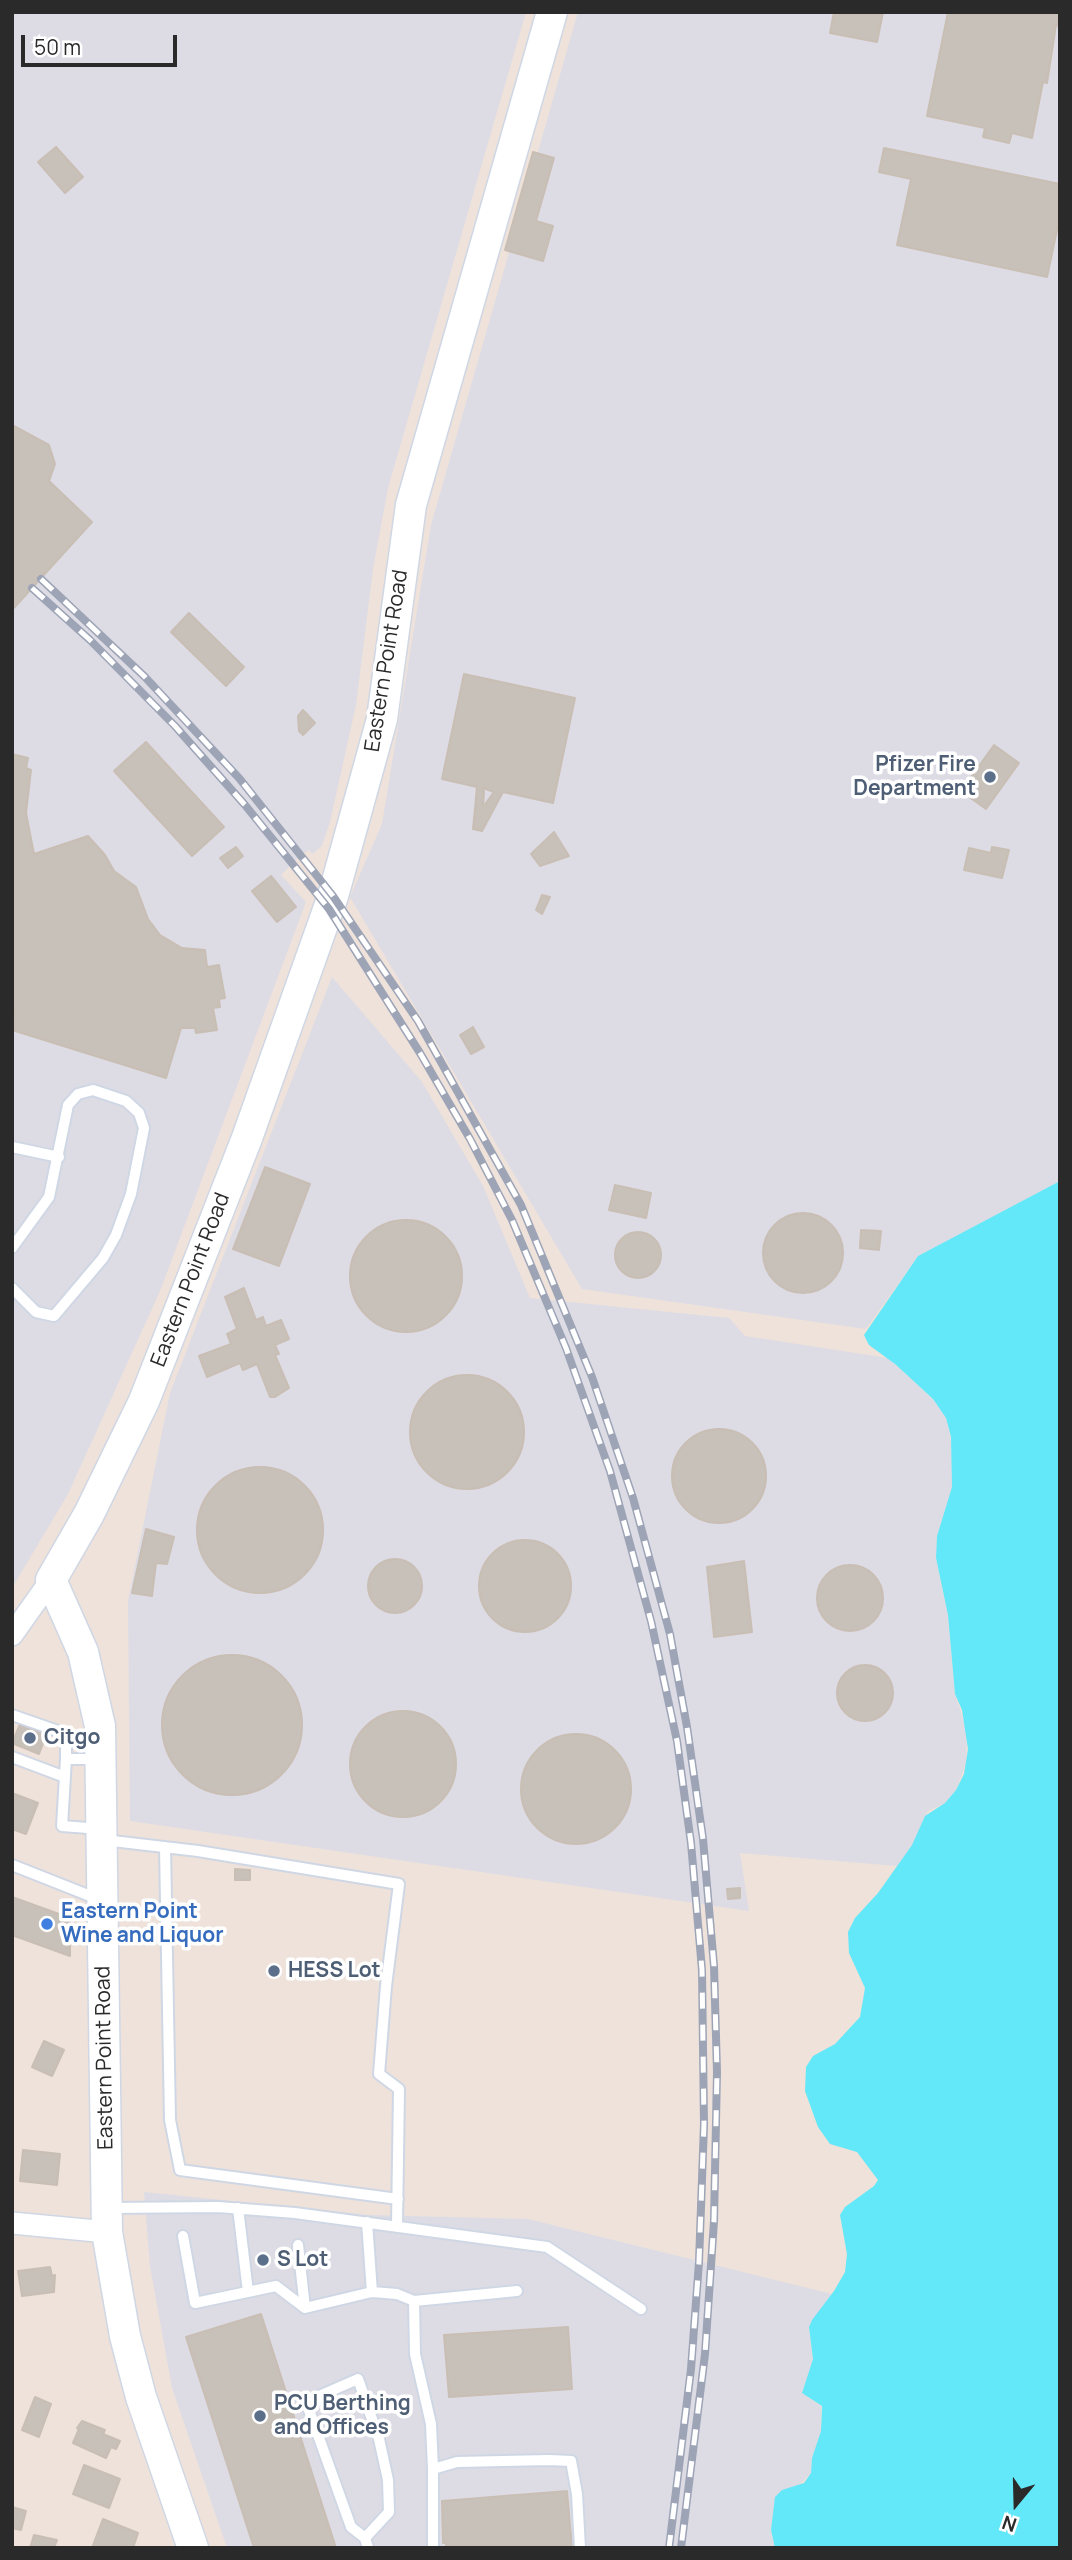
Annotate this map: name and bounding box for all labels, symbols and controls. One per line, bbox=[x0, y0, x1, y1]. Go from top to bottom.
scale bar bbox=[24, 21, 180, 65]
text: 50 m bbox=[34, 33, 81, 61]
street label: Eastern Point Road bbox=[360, 568, 414, 754]
place label: Pfizer Fire Department bbox=[853, 752, 976, 802]
marker: Pfizer Fire Department bbox=[982, 769, 998, 785]
street label: Eastern Point Road bbox=[146, 1190, 236, 1370]
place label: Citgo bbox=[44, 1725, 100, 1751]
marker: Citgo bbox=[22, 1730, 38, 1746]
place label: Eastern Point Wine and Liquor bbox=[61, 1899, 224, 1949]
marker: Eastern Point Wine and Liquor bbox=[39, 1916, 55, 1932]
place label: HESS Lot bbox=[288, 1958, 381, 1984]
marker: HESS Lot bbox=[266, 1963, 282, 1979]
street label: Eastern Point Road bbox=[91, 1966, 119, 2150]
place label: S Lot bbox=[277, 2247, 328, 2273]
marker: S Lot bbox=[255, 2252, 271, 2268]
place label: PCU Berthing and Offices bbox=[274, 2391, 411, 2441]
marker: PCU Berthing and Offices bbox=[252, 2408, 268, 2424]
north arrow bbox=[981, 2469, 1051, 2539]
text: N bbox=[998, 2509, 1020, 2538]

